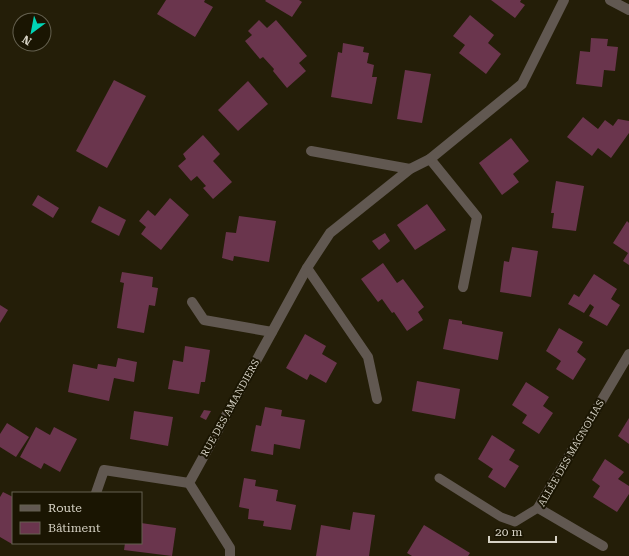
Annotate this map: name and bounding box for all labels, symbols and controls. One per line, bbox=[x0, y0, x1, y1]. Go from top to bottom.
north arrow bbox=[12, 12, 52, 52]
text: N bbox=[19, 32, 34, 48]
street label: RUE DES AMANDIERS bbox=[199, 358, 261, 458]
street label: ALLÉE DES MAGNOLIAS bbox=[536, 398, 606, 508]
legend bbox=[12, 492, 142, 544]
text: Route bbox=[48, 501, 82, 515]
scale bar bbox=[489, 518, 556, 544]
text: Bâtiment bbox=[48, 521, 101, 535]
text: 20 m bbox=[495, 525, 522, 539]

